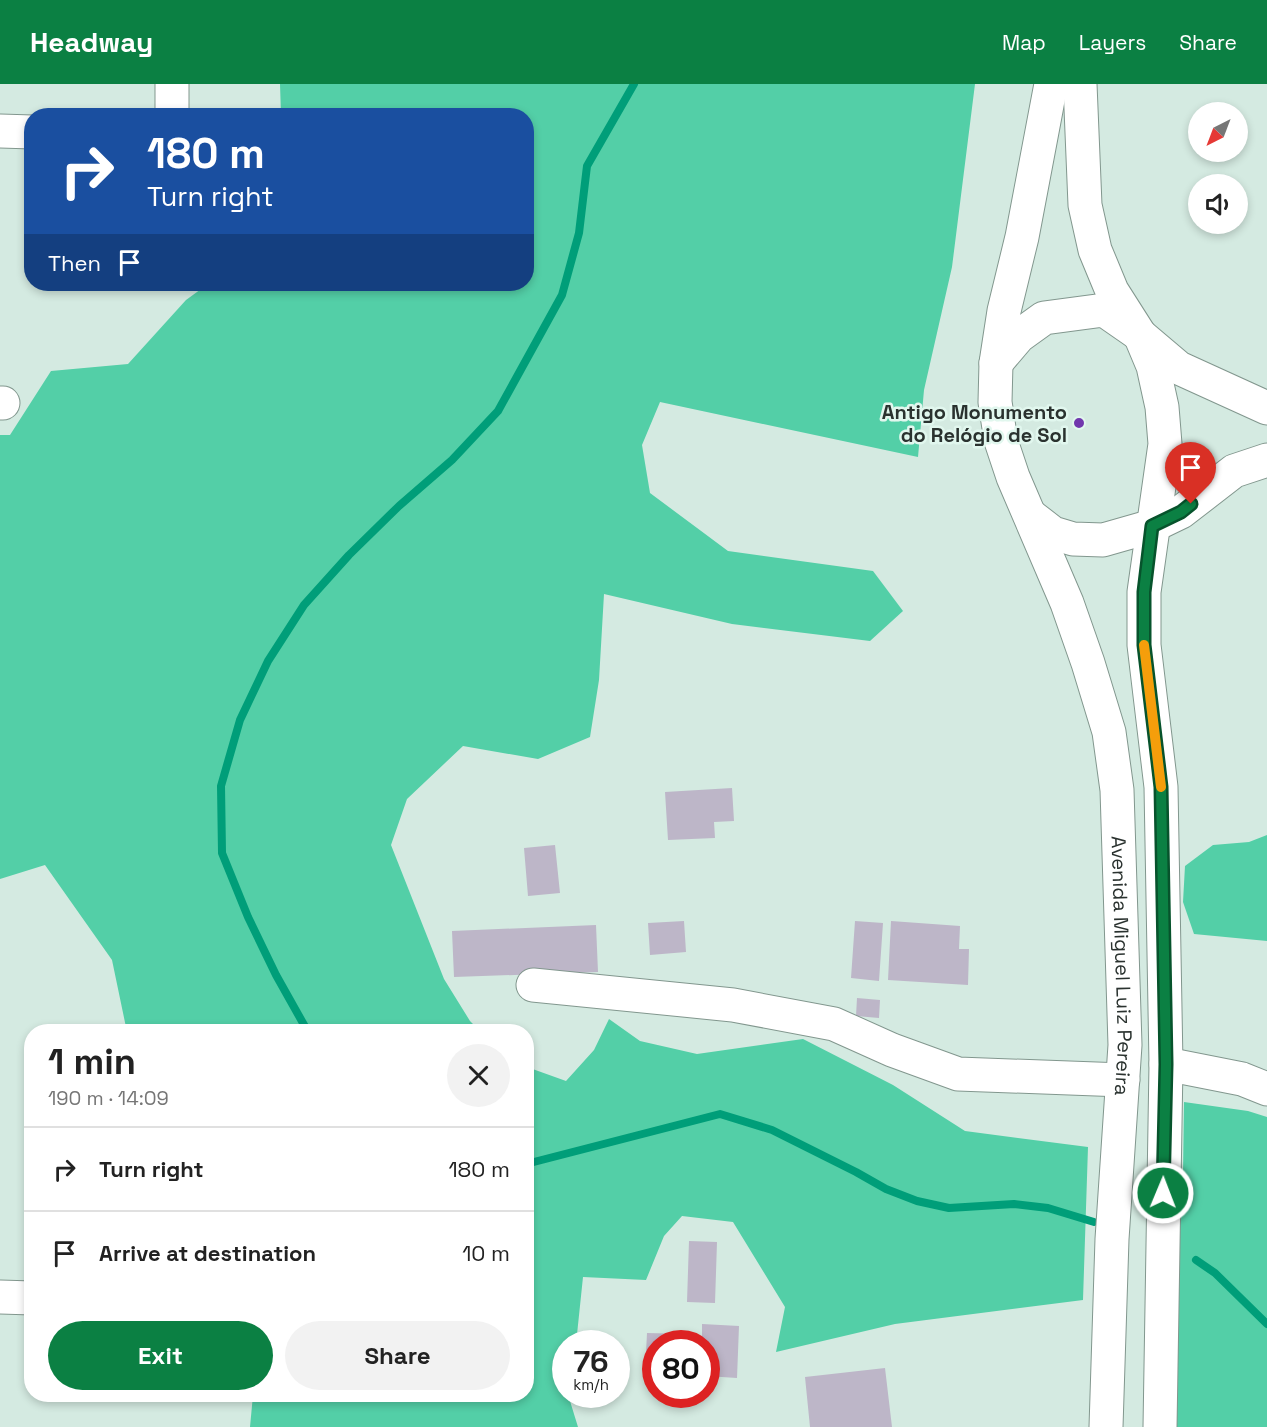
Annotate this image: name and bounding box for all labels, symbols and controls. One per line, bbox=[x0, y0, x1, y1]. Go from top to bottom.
text: Headway bbox=[30, 24, 153, 60]
text: Map bbox=[1002, 29, 1046, 56]
text: Layers bbox=[1079, 29, 1146, 56]
text: Share bbox=[1179, 29, 1237, 56]
north arrow bbox=[1188, 102, 1248, 162]
map controls bbox=[1188, 102, 1248, 234]
text: 180 m bbox=[147, 127, 265, 180]
icon: right bbox=[48, 132, 126, 210]
button: sound bbox=[1188, 174, 1248, 234]
text: Turn right bbox=[147, 179, 274, 214]
icon: arrive bbox=[113, 246, 146, 279]
text: Then bbox=[48, 249, 101, 277]
place label: Antigo Monumento do Relógio de Sol bbox=[882, 399, 1067, 448]
marker: Antigo Monumento do Relógio de Sol bbox=[1072, 416, 1086, 430]
pin bbox=[1165, 442, 1216, 504]
icon: arrive bbox=[1174, 451, 1207, 484]
street label: Avenida Miguel Luiz Pereira bbox=[1105, 835, 1138, 1096]
text: 1 min bbox=[48, 1039, 136, 1085]
button: close bbox=[447, 1044, 510, 1107]
text: 190 m · 14:09 bbox=[48, 1085, 169, 1111]
icon: right bbox=[48, 1153, 81, 1186]
text: Turn right bbox=[99, 1155, 204, 1183]
text: 180 m bbox=[448, 1155, 510, 1183]
position arrow bbox=[1131, 1161, 1195, 1225]
icon: arrive bbox=[48, 1237, 81, 1270]
text: Arrive at destination bbox=[99, 1239, 316, 1267]
text: 10 m bbox=[462, 1239, 510, 1267]
button: Exit bbox=[48, 1321, 273, 1390]
button: Share bbox=[285, 1321, 510, 1390]
speed limit sign: 80 bbox=[642, 1330, 720, 1408]
text: 76 bbox=[573, 1342, 609, 1381]
text: km/h bbox=[573, 1375, 609, 1394]

